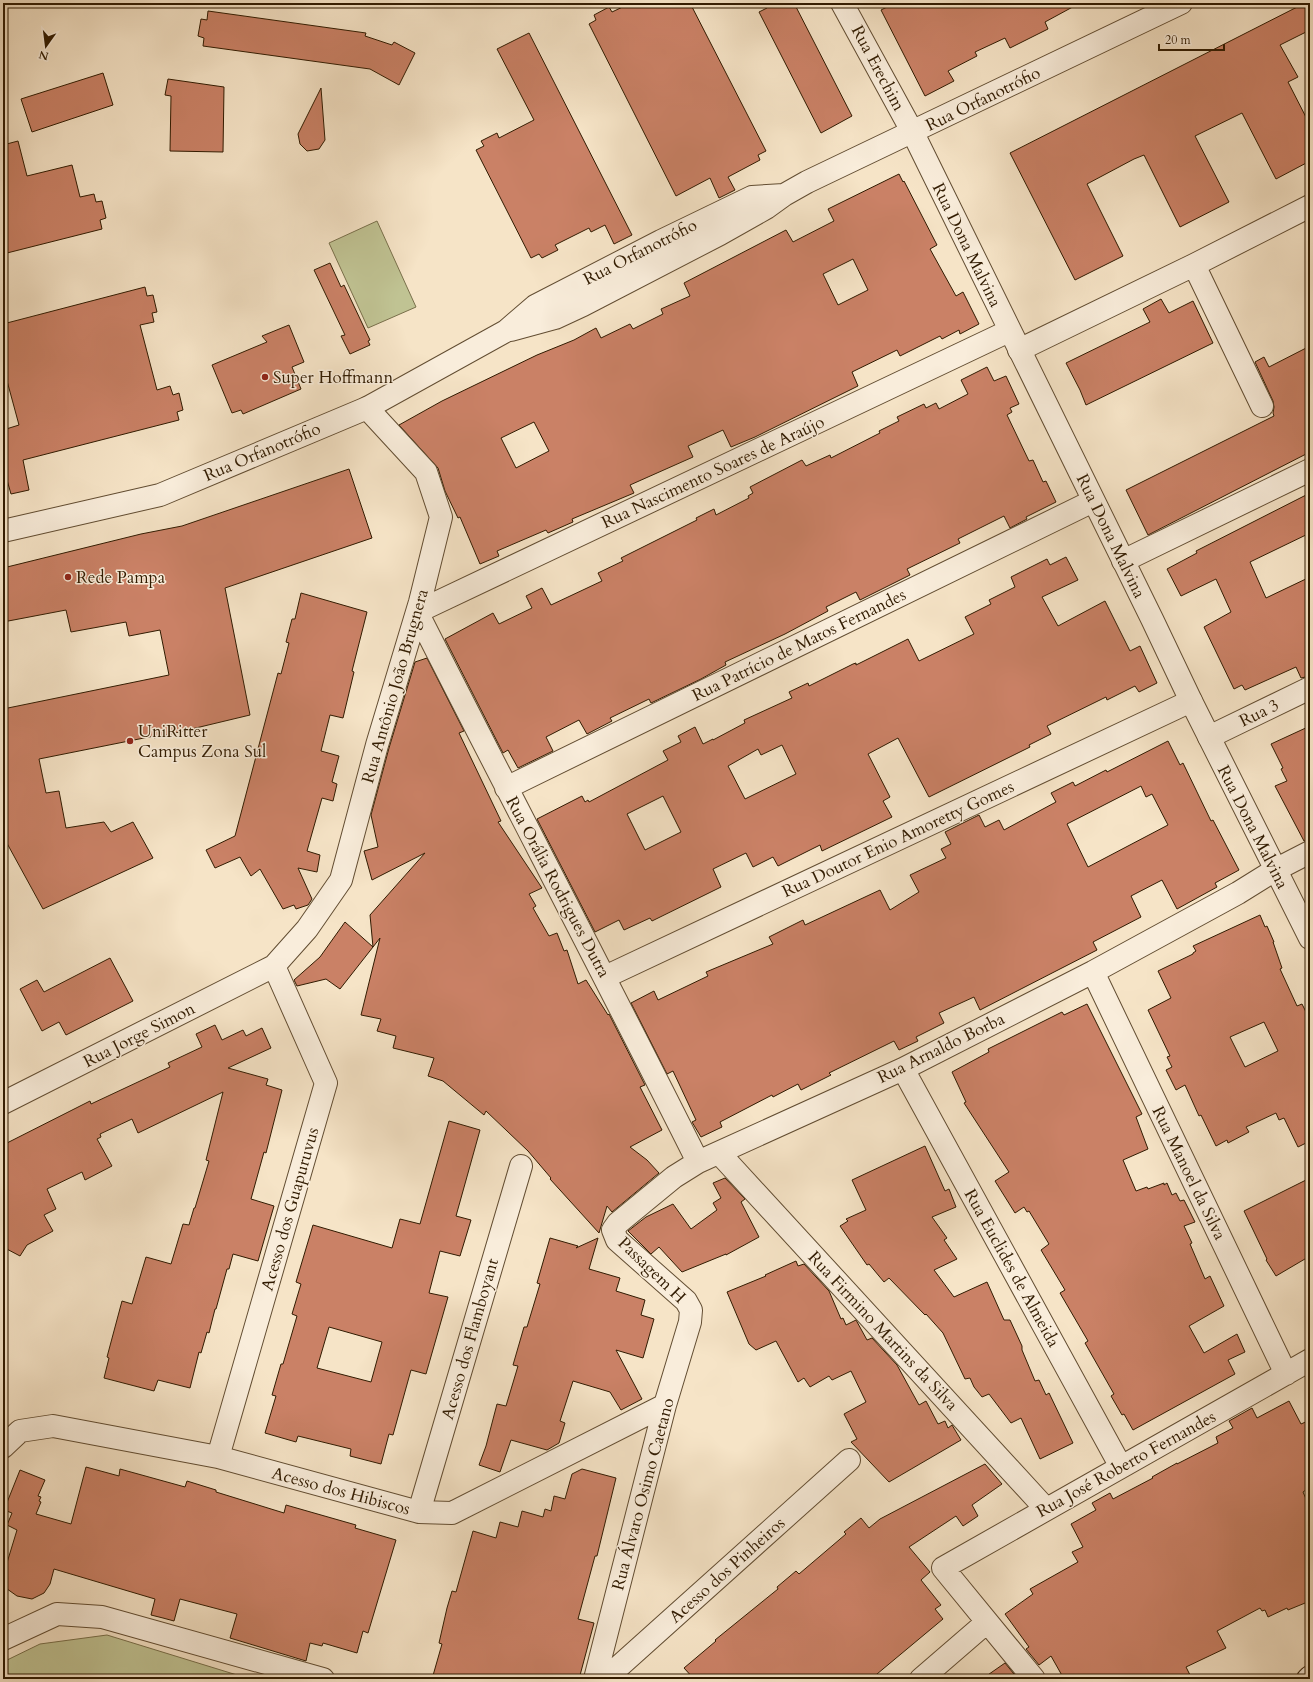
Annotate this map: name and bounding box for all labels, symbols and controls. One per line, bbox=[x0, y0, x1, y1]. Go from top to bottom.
street label: Rua Erechim bbox=[846, 21, 910, 115]
north arrow bbox=[26, 26, 66, 66]
scale bar bbox=[1159, 26, 1224, 52]
text: 20 m bbox=[1165, 32, 1192, 48]
text: N bbox=[37, 47, 50, 64]
street label: Rua Orfanotrófio bbox=[922, 61, 1044, 137]
street label: Rua Dona Malvina bbox=[927, 179, 1007, 312]
street label: Rua Orfanotrófio bbox=[579, 213, 701, 291]
place label: Super Hoffmann bbox=[273, 366, 393, 389]
marker: Super Hoffmann bbox=[260, 372, 270, 382]
street label: Rua Nascimento Soares de Araújo bbox=[598, 410, 828, 534]
street label: Rua Orfanotrófio bbox=[200, 417, 324, 487]
street label: Rua Dona Malvina bbox=[1071, 470, 1151, 603]
place label: Rede Pampa bbox=[76, 566, 166, 589]
marker: Rede Pampa bbox=[63, 572, 73, 582]
street label: Rua Patrício de Matos Fernandes bbox=[688, 583, 910, 707]
street label: Rua Antônio João Brugnera bbox=[356, 586, 434, 786]
street label: Rua 3 bbox=[1235, 694, 1283, 732]
place label: UniRitter Campus Zona Sul bbox=[138, 720, 267, 763]
marker: UniRitter Campus Zona Sul bbox=[125, 736, 135, 746]
street label: Rua Dona Malvina bbox=[1212, 761, 1294, 893]
street label: Rua Doutor Enio Amoretty Gomes bbox=[778, 775, 1018, 903]
street label: Rua Orália Rodrigues Dutra bbox=[500, 792, 616, 982]
street label: Rua Jorge Simon bbox=[79, 997, 199, 1073]
street label: Rua Arnaldo Borba bbox=[874, 1007, 1009, 1089]
street label: Rua Manoel da Silva bbox=[1147, 1102, 1232, 1244]
street label: Acesso dos Guapuruvus bbox=[256, 1124, 324, 1293]
street label: Rua Euclides de Almeida bbox=[959, 1185, 1065, 1352]
street label: Passagem H bbox=[613, 1232, 691, 1308]
street label: Rua Firmino Martins da Silva bbox=[803, 1246, 964, 1416]
street label: Acesso dos Flamboyant bbox=[436, 1255, 504, 1422]
street label: Rua Álvaro Osimo Caetano bbox=[606, 1395, 680, 1593]
street label: Rua José Roberto Fernandes bbox=[1032, 1405, 1220, 1523]
street label: Acesso dos Hibiscos bbox=[269, 1461, 413, 1521]
street label: Acesso dos Pinheiros bbox=[664, 1512, 790, 1628]

